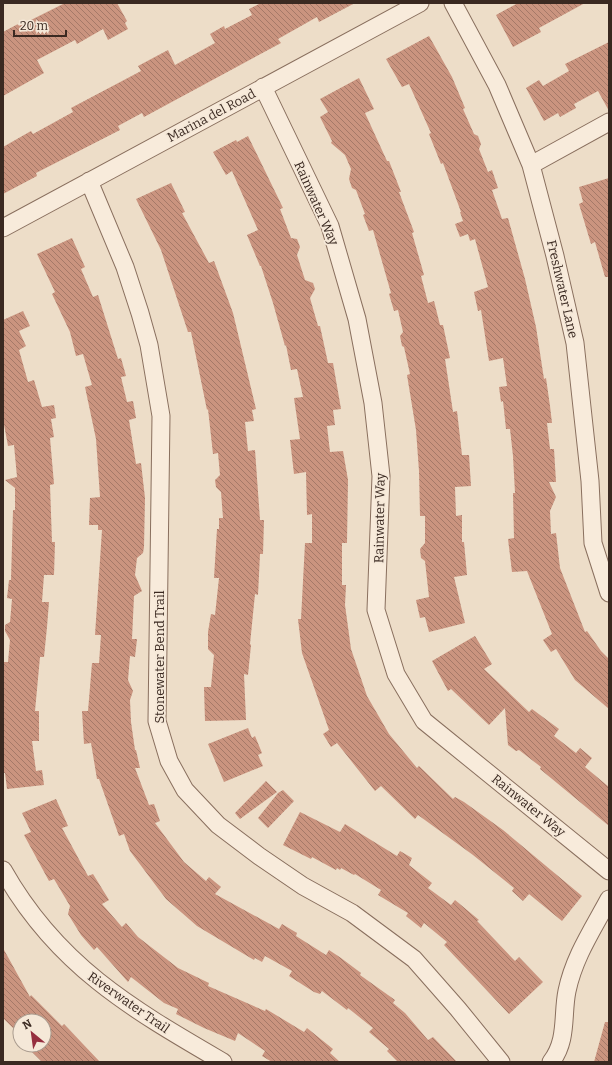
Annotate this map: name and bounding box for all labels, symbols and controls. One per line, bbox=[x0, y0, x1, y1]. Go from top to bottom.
scale bar bbox=[14, 12, 66, 38]
text: 20 m bbox=[20, 19, 49, 33]
street label: Marina del Road bbox=[165, 86, 258, 145]
street label: Rainwater Way bbox=[291, 159, 342, 248]
street label: Freshwater Lane bbox=[544, 239, 581, 340]
street label: Rainwater Way bbox=[371, 473, 388, 563]
street label: Stonewater Bend Trail bbox=[152, 590, 167, 724]
street label: Rainwater Way bbox=[489, 771, 569, 840]
street label: Riverwater Trail bbox=[85, 969, 173, 1036]
north arrow bbox=[12, 1013, 52, 1053]
text: N bbox=[21, 1017, 35, 1032]

